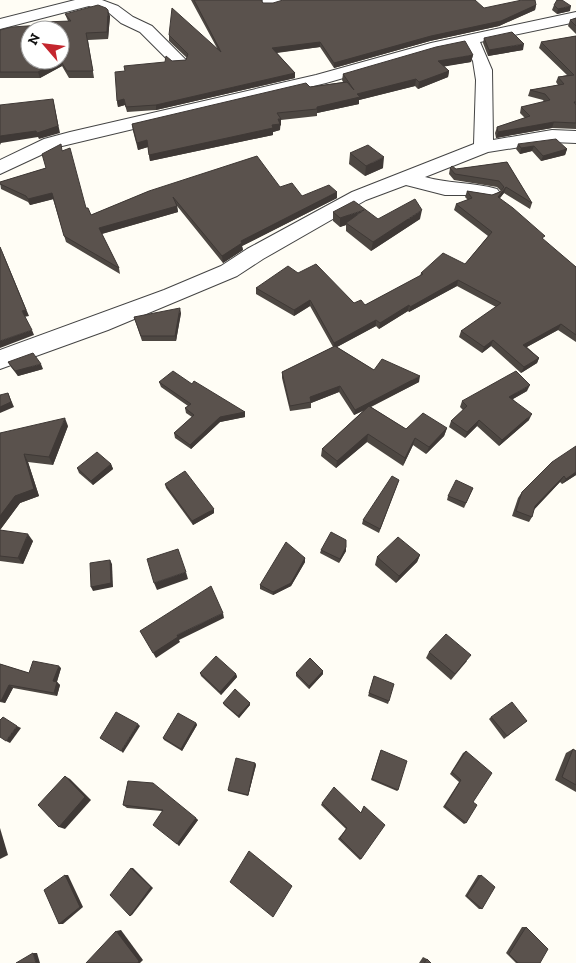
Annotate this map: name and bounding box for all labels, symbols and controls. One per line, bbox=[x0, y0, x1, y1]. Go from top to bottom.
north arrow bbox=[20, 20, 70, 70]
text: N bbox=[24, 30, 44, 48]

